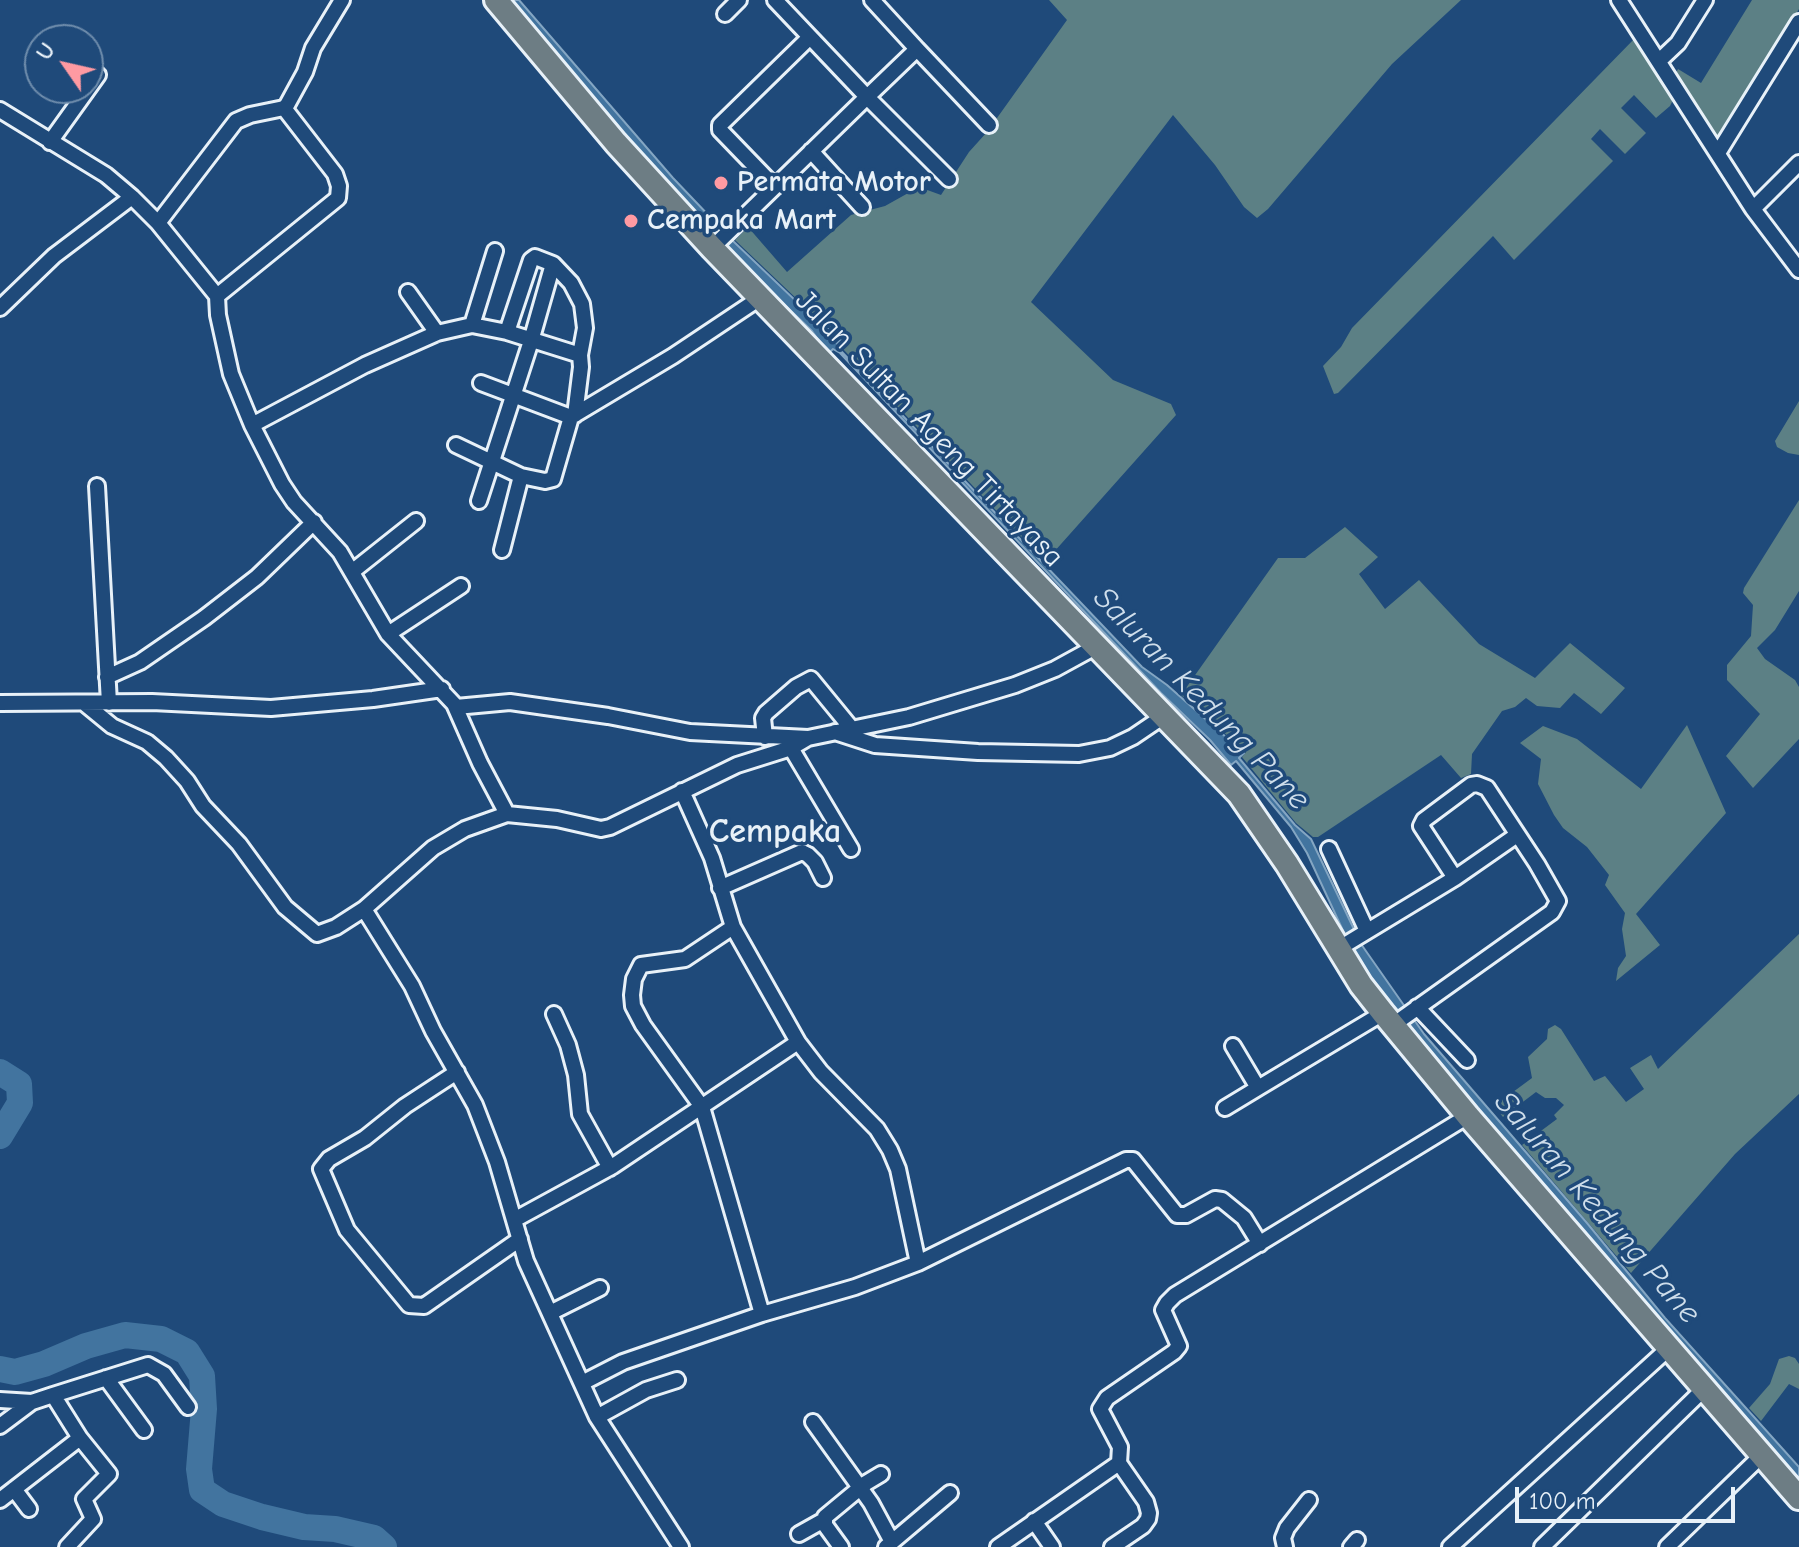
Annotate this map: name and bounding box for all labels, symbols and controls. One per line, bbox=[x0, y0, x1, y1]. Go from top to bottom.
north arrow bbox=[24, 24, 104, 104]
text: U bbox=[31, 38, 61, 65]
place label: Permata Motor bbox=[737, 165, 931, 201]
marker: Permata Motor bbox=[712, 174, 730, 192]
place label: Cempaka Mart bbox=[647, 203, 836, 239]
marker: Cempaka Mart bbox=[622, 212, 640, 230]
street label: Jalan Sultan Ageng Tirtayasa bbox=[787, 283, 1071, 575]
water label: Saluran Kedung Pane bbox=[1085, 579, 1317, 819]
district label: Cempaka bbox=[709, 812, 841, 852]
water label: Saluran Kedung Pane bbox=[1486, 1084, 1708, 1332]
scale bar bbox=[1519, 1471, 1739, 1521]
text: 100 m bbox=[1529, 1487, 1596, 1515]

